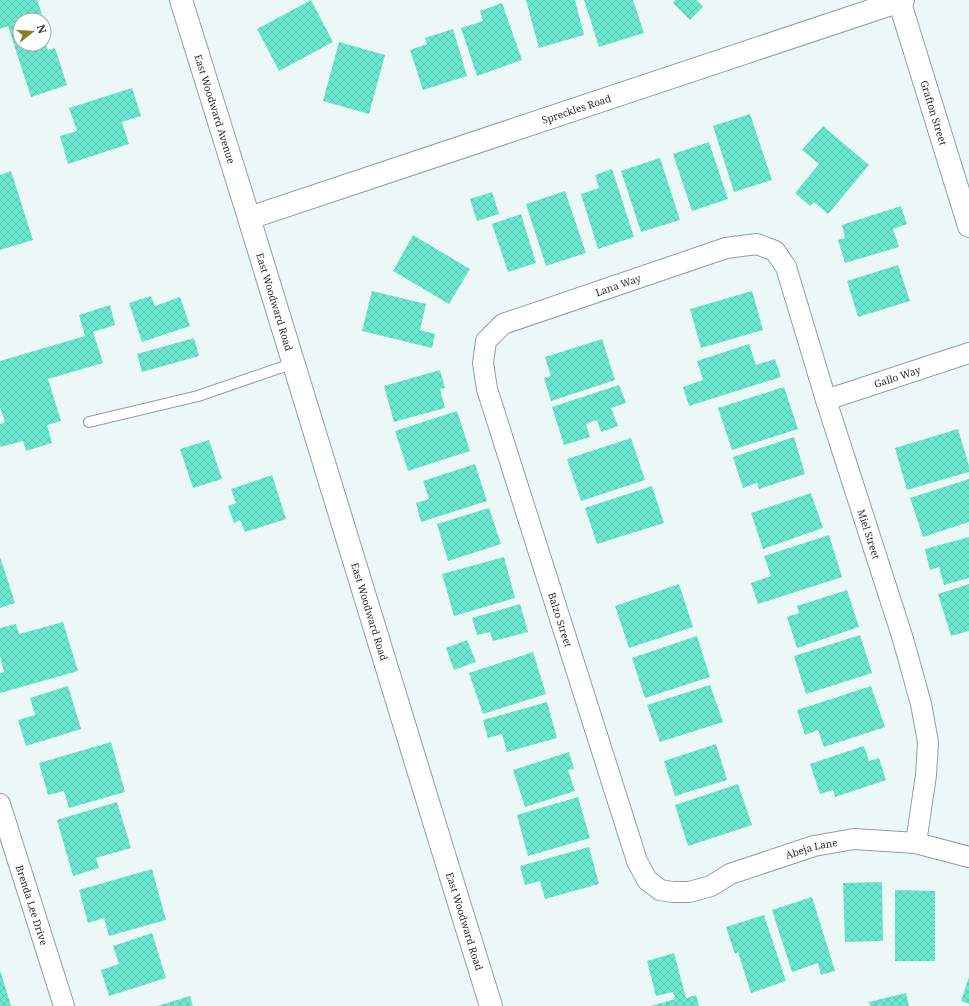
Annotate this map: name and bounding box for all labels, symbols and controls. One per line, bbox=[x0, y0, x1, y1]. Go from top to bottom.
north arrow bbox=[12, 12, 52, 52]
text: N bbox=[34, 23, 51, 36]
street label: East Woodward Avenue bbox=[191, 53, 239, 165]
street label: Grafton Street bbox=[917, 78, 951, 147]
street label: Spreckles Road bbox=[540, 91, 613, 127]
street label: East Woodward Road bbox=[253, 251, 296, 353]
street label: Lana Way bbox=[593, 271, 643, 299]
street label: Gallo Way bbox=[872, 362, 923, 391]
street label: Miel Street bbox=[854, 507, 884, 561]
street label: East Woodward Road bbox=[348, 561, 391, 662]
street label: Balzo Street bbox=[545, 590, 576, 649]
street label: Abeja Lane bbox=[783, 835, 839, 862]
street label: Brenda Lee Drive bbox=[13, 863, 51, 947]
street label: East Woodward Road bbox=[443, 871, 487, 972]

